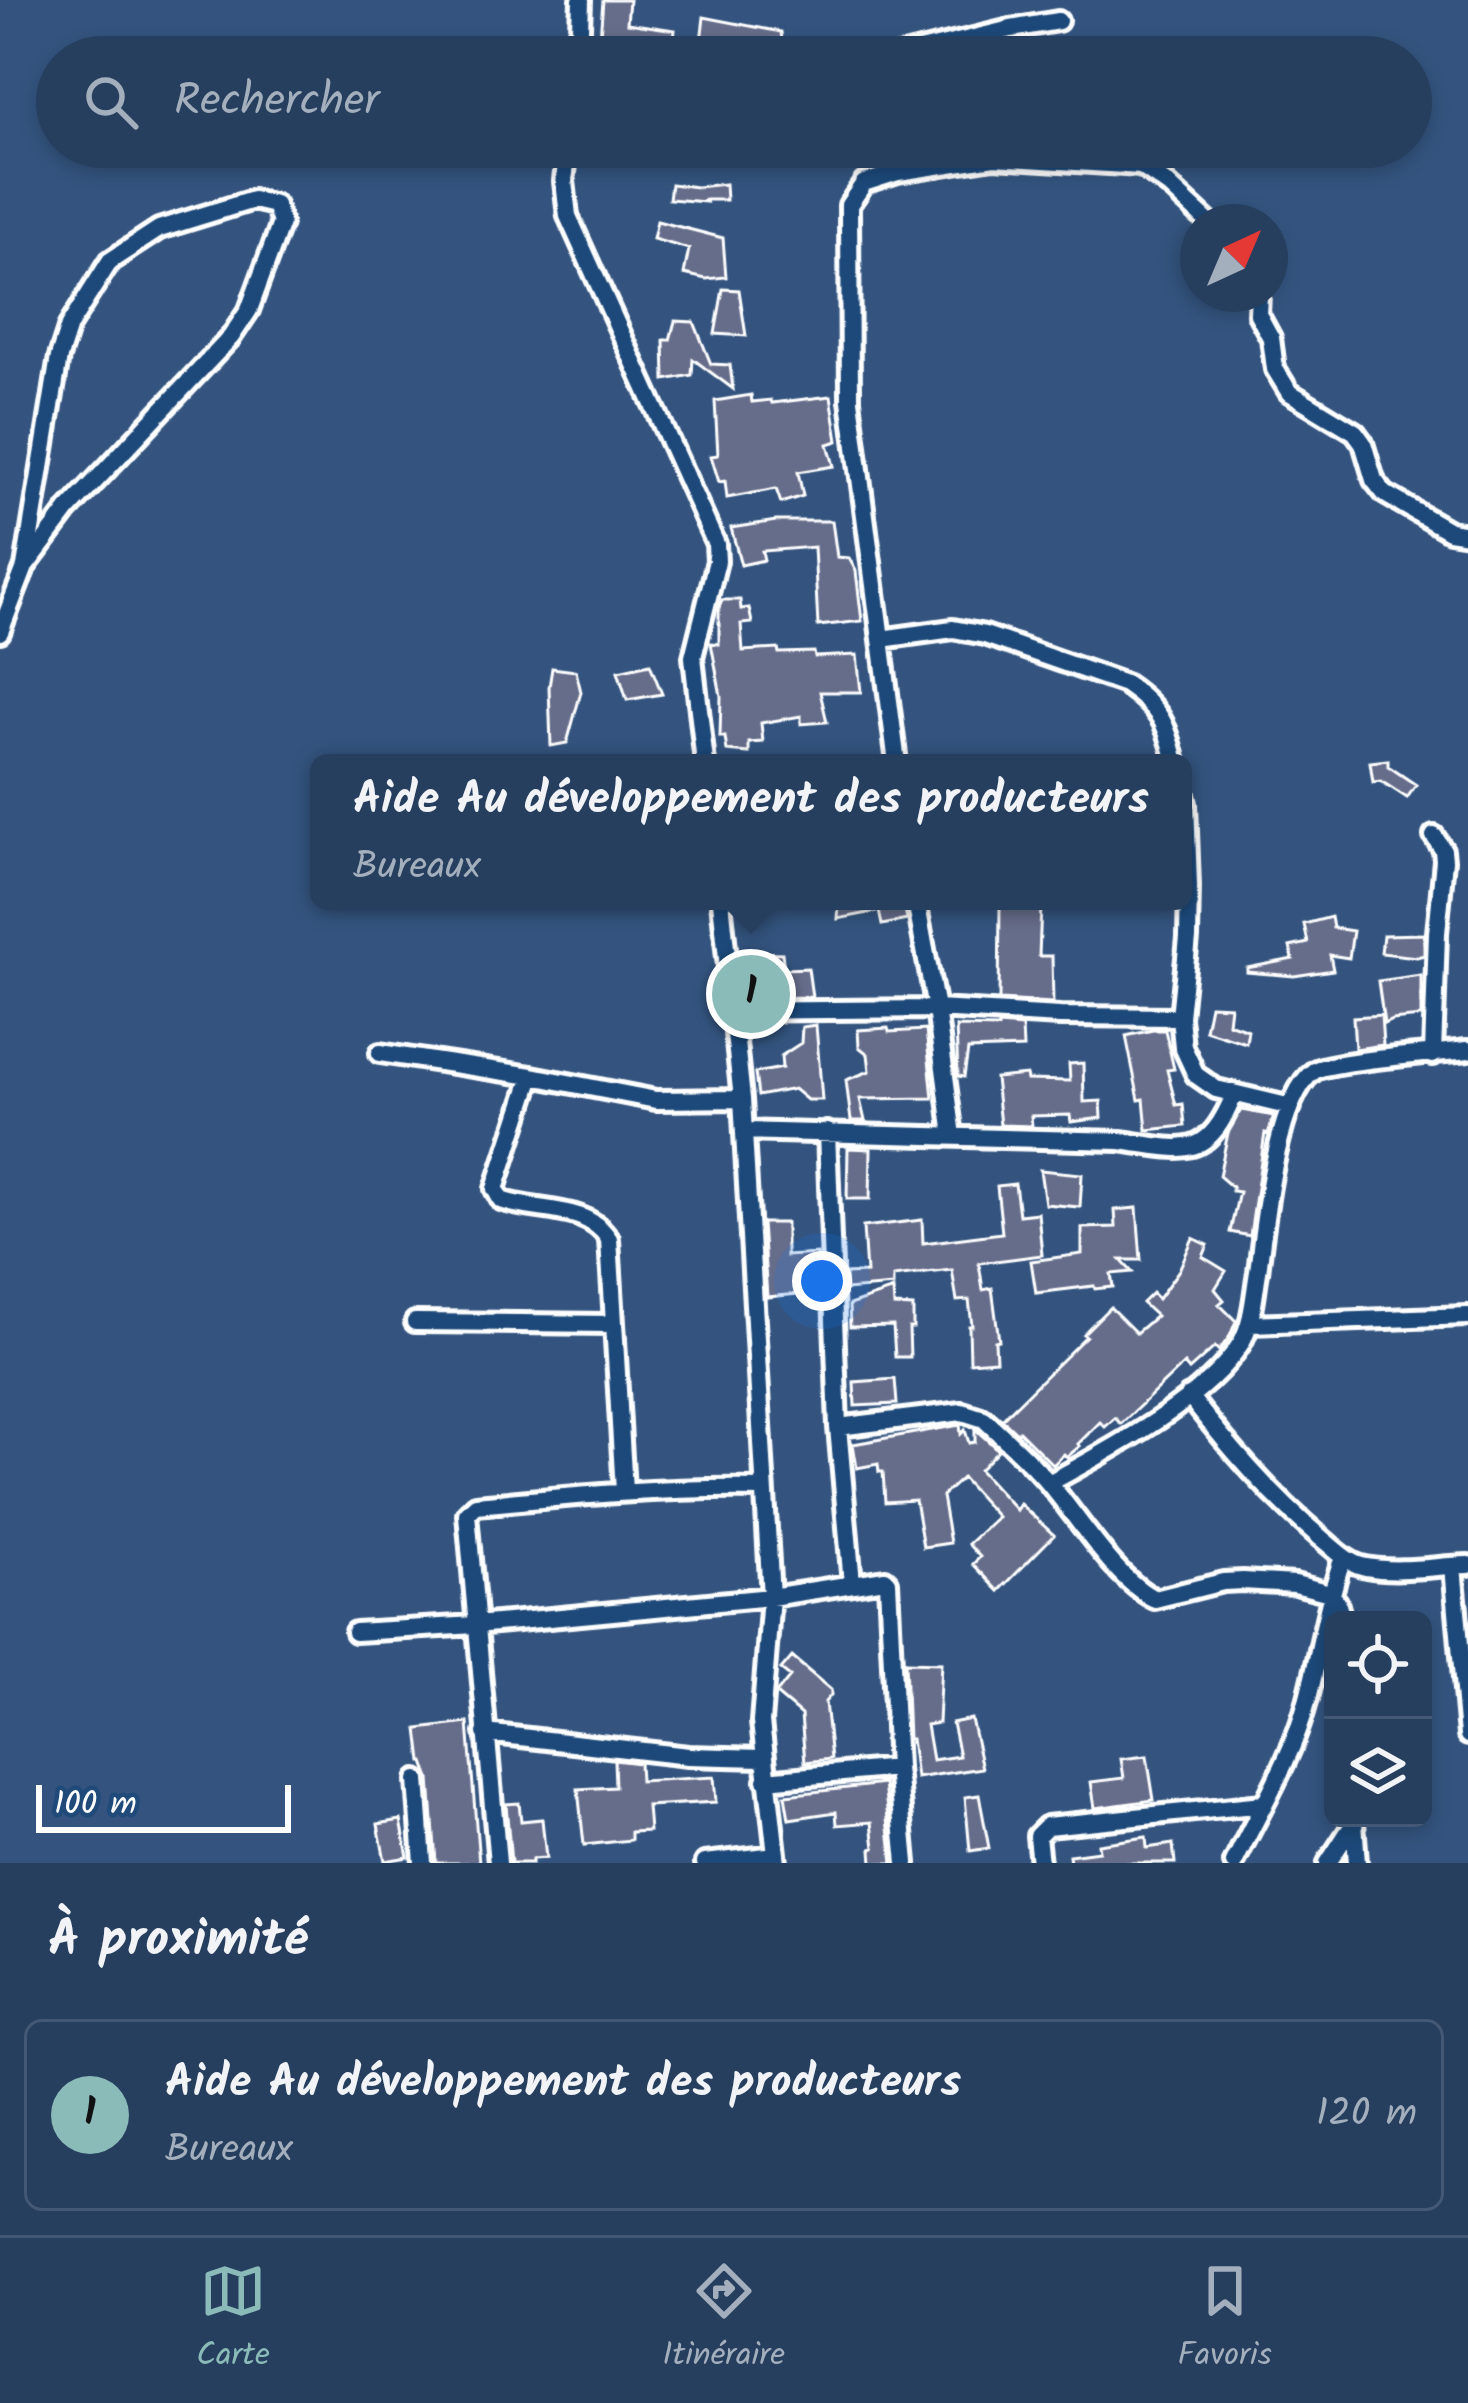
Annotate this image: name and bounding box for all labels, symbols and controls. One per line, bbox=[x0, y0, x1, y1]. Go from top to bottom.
search box bbox=[36, 36, 1432, 168]
text: Rechercher bbox=[174, 66, 379, 138]
icon: search bbox=[78, 69, 144, 135]
north arrow bbox=[1180, 204, 1288, 312]
popup bbox=[310, 754, 1192, 910]
text: Aide Au développement des producteurs bbox=[353, 765, 1149, 837]
text: Bureaux bbox=[353, 837, 481, 899]
pin: 1 bbox=[712, 949, 790, 1039]
your location bbox=[792, 1251, 852, 1311]
map controls bbox=[1324, 1611, 1432, 1827]
button: locate bbox=[1324, 1611, 1432, 1719]
button: layers bbox=[1324, 1719, 1432, 1827]
scale bar bbox=[36, 1779, 291, 1832]
text: 100 m bbox=[54, 1779, 137, 1832]
text: À proximité bbox=[48, 1901, 308, 1982]
text: Aide Au développement des producteurs bbox=[165, 2048, 961, 2120]
text: 1 bbox=[84, 2084, 96, 2146]
text: 120 m bbox=[1316, 2084, 1417, 2146]
text: Bureaux bbox=[165, 2120, 293, 2182]
tab: Carte bbox=[196, 2258, 270, 2383]
tab: Itinéraire bbox=[662, 2258, 785, 2383]
tab: Favoris bbox=[1177, 2258, 1272, 2383]

